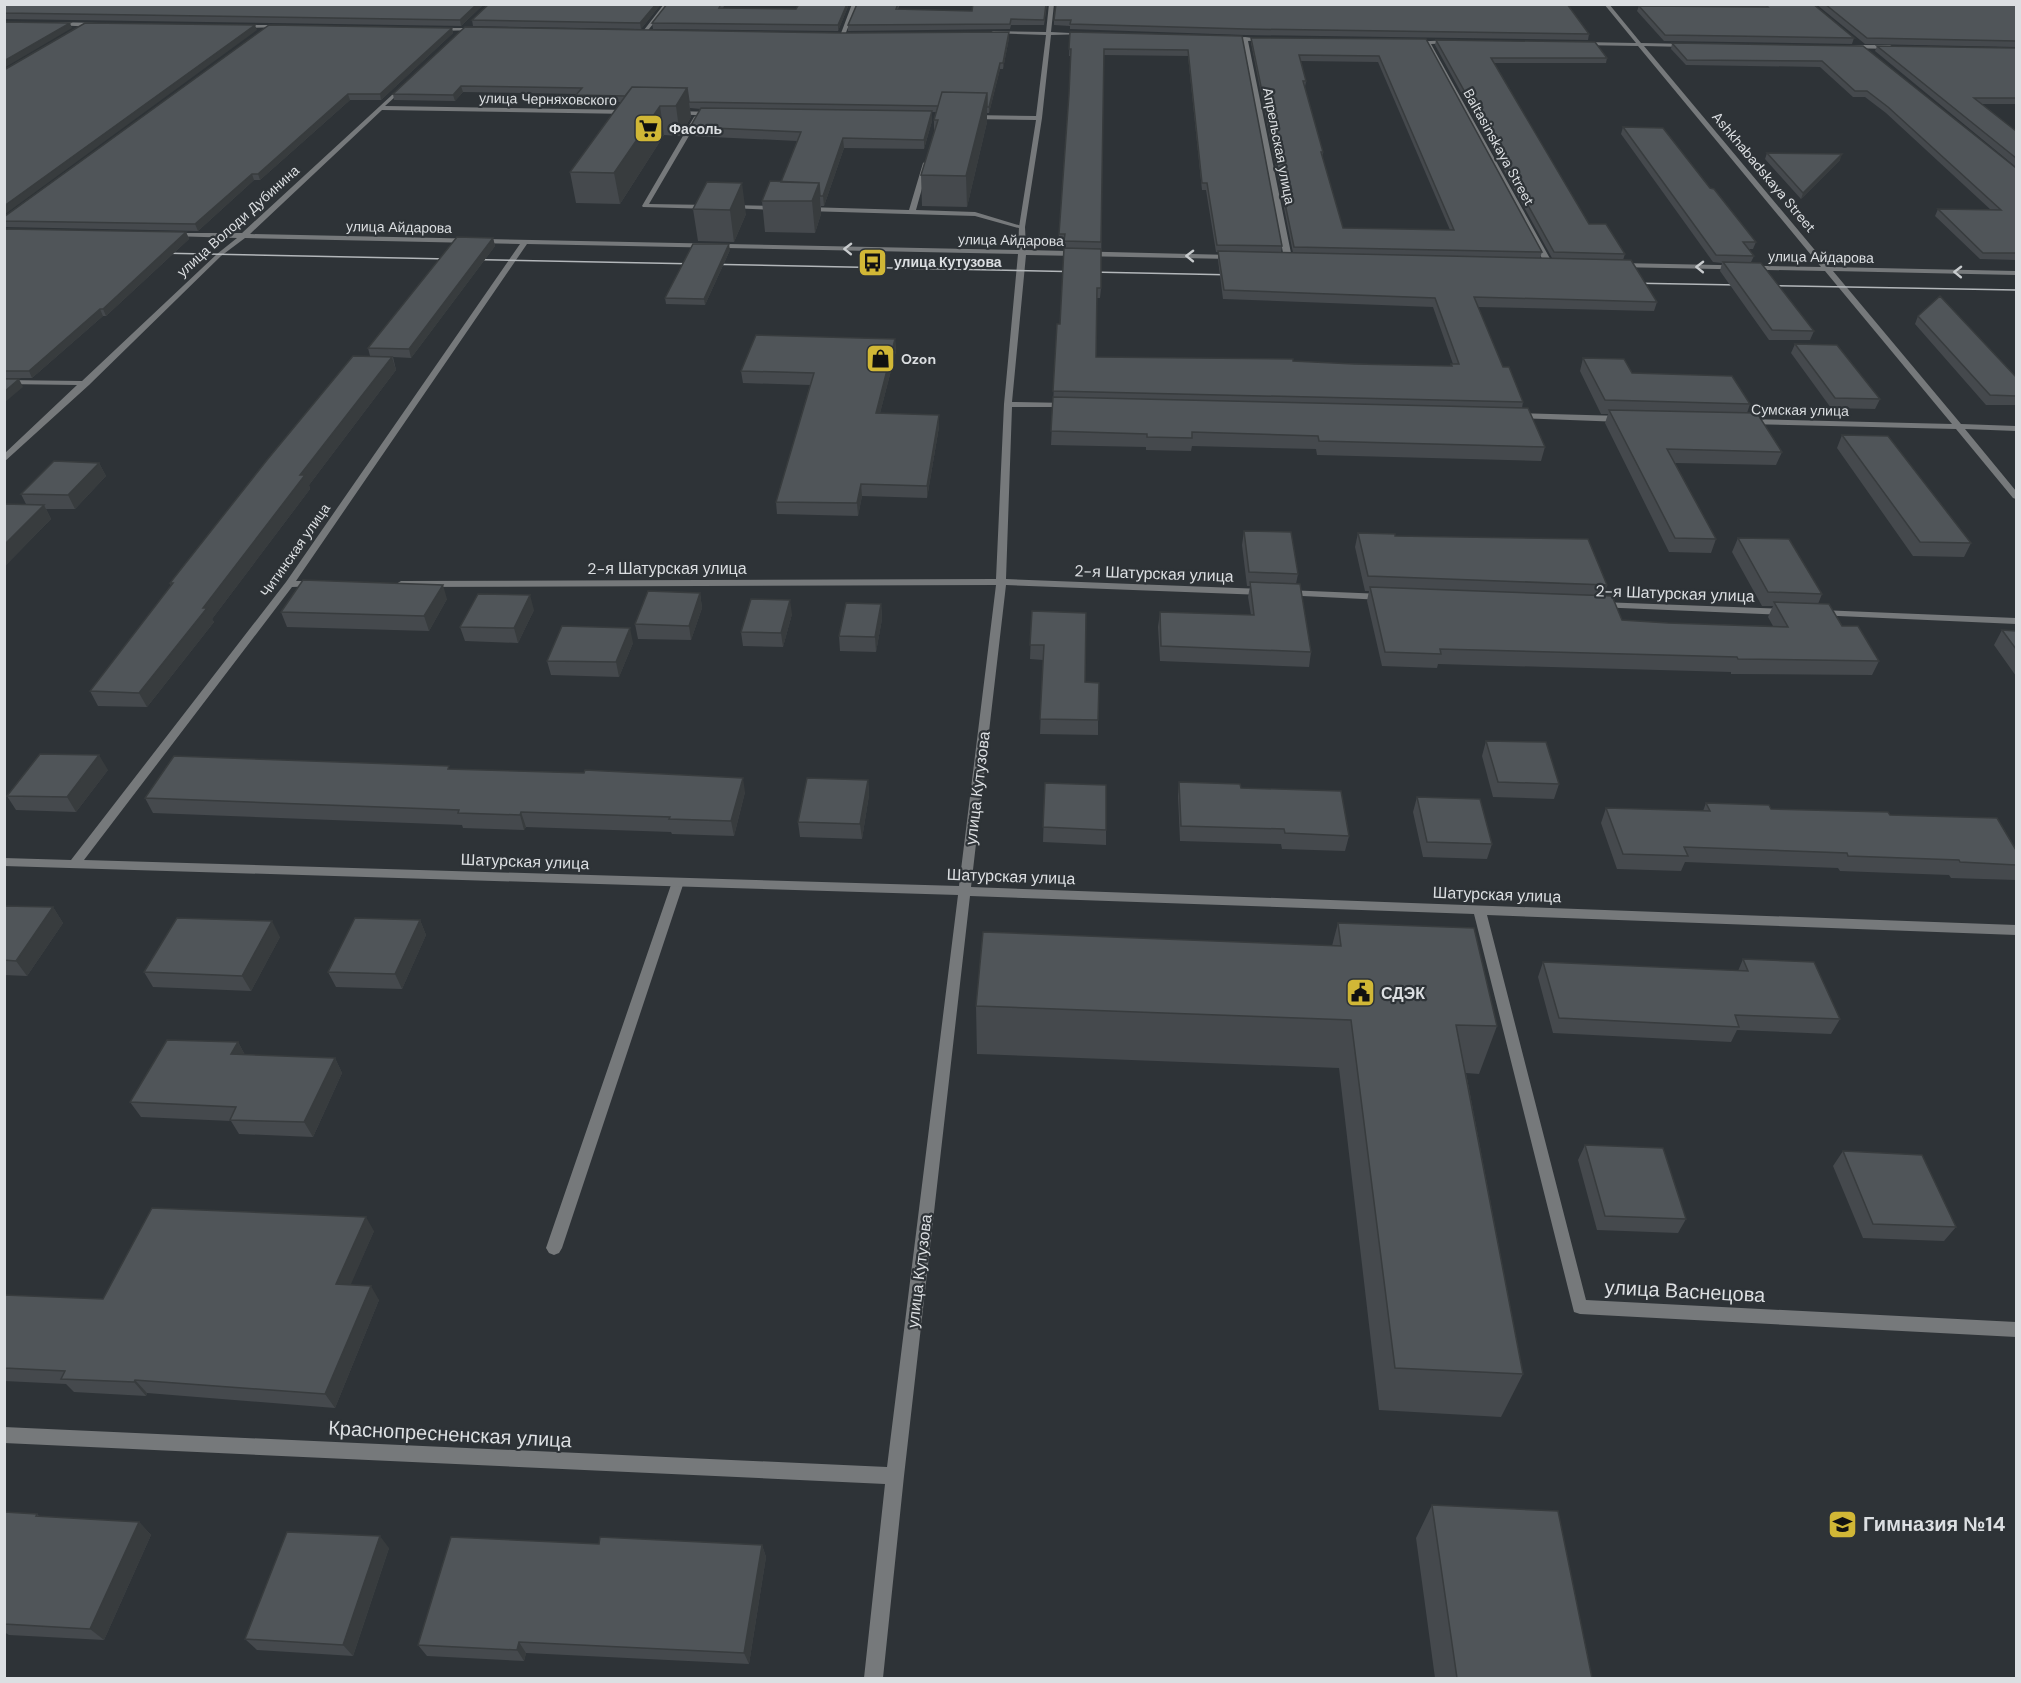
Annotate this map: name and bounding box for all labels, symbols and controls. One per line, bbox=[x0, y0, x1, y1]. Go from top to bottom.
street label: Апрельская улица bbox=[1259, 86, 1299, 206]
street label: Baltasinskaya Street bbox=[1459, 86, 1539, 208]
street label: улица Черняховского bbox=[479, 89, 617, 109]
street label: Ashkhabadskaya Street bbox=[1708, 108, 1820, 236]
supermarket icon: Фасоль bbox=[632, 113, 664, 145]
place label: Фасоль bbox=[669, 120, 723, 138]
street label: улица Володи Дубинина bbox=[173, 161, 303, 281]
street label: улица Айдарова bbox=[346, 217, 452, 237]
street label: улица Айдарова bbox=[958, 230, 1064, 250]
one-way arrow bbox=[844, 243, 853, 255]
bus stop icon: улица Кутузова bbox=[857, 246, 889, 278]
street label: улица Айдарова bbox=[1768, 247, 1874, 267]
one-way arrow bbox=[1186, 250, 1195, 262]
place label: улица Кутузова bbox=[894, 253, 1002, 271]
one-way arrow bbox=[1696, 260, 1705, 273]
one-way arrow bbox=[1954, 265, 1963, 278]
shop icon: Ozon bbox=[864, 343, 896, 375]
place label: Ozon bbox=[901, 350, 936, 368]
street label: Сумская улица bbox=[1751, 400, 1849, 420]
street label: Читинская улица bbox=[256, 500, 334, 600]
street label: 2-я Шатурская улица bbox=[587, 558, 747, 579]
street label: 2-я Шатурская улица bbox=[1074, 560, 1234, 587]
street label: 2-я Шатурская улица bbox=[1595, 580, 1755, 607]
street label: улица Кутузова bbox=[960, 730, 995, 846]
street label: Шатурская улица bbox=[460, 849, 590, 874]
street label: Шатурская улица bbox=[946, 864, 1076, 889]
street label: Шатурская улица bbox=[1432, 882, 1562, 907]
public building icon: СДЭК bbox=[1344, 977, 1376, 1009]
place label: СДЭК bbox=[1381, 983, 1425, 1004]
street label: улица Кутузова bbox=[902, 1213, 937, 1329]
street label: улица Васнецова bbox=[1604, 1274, 1767, 1308]
street label: Краснопресненская улица bbox=[328, 1415, 573, 1453]
school or university icon: Гимназия №14 bbox=[1826, 1508, 1858, 1540]
place label: Гимназия №14 bbox=[1863, 1511, 2006, 1537]

